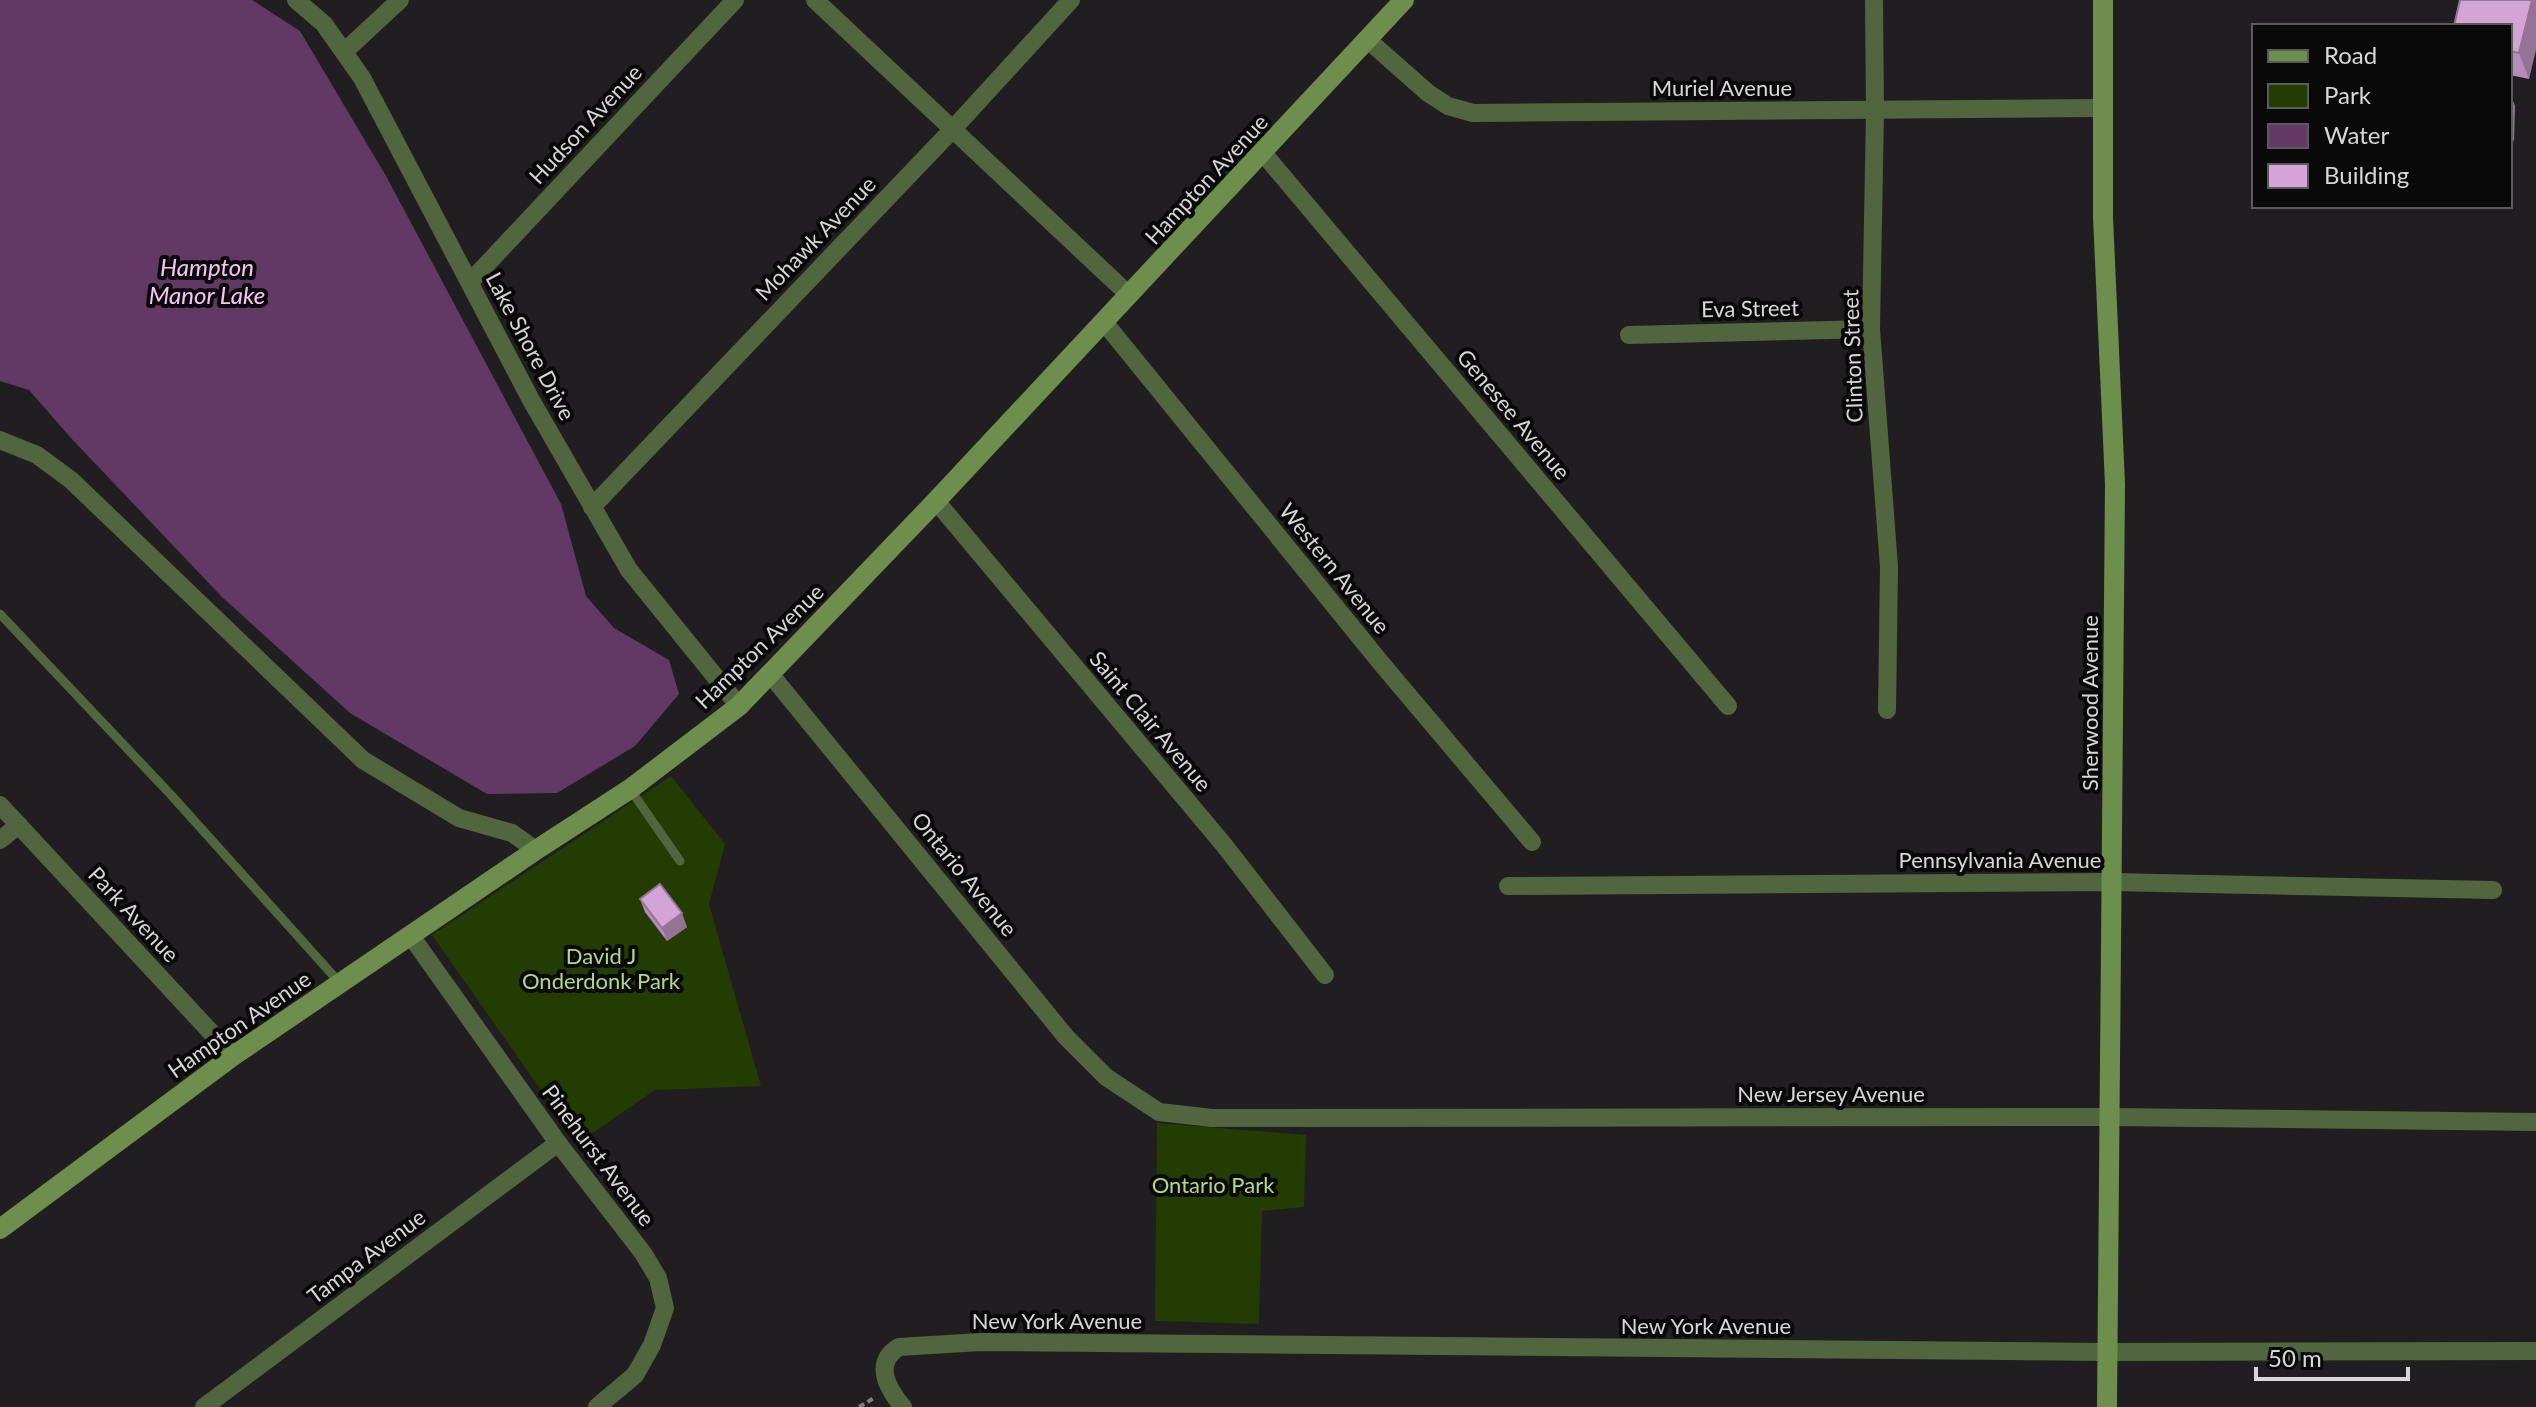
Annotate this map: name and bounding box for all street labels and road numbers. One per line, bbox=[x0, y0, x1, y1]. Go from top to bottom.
street label: Hudson Avenue bbox=[523, 59, 647, 189]
street label: Muriel Avenue bbox=[1652, 74, 1792, 101]
street label: Hampton Avenue bbox=[1139, 108, 1273, 250]
street label: Mohawk Avenue bbox=[749, 170, 881, 306]
street label: Lake Shore Drive bbox=[481, 267, 581, 425]
street label: Clinton Street bbox=[1836, 289, 1868, 423]
street label: Eva Street bbox=[1701, 294, 1799, 322]
street label: Genesee Avenue bbox=[1452, 343, 1576, 485]
street label: Western Avenue bbox=[1274, 497, 1396, 639]
street label: Hampton Avenue bbox=[689, 578, 829, 714]
street label: Sherwood Avenue bbox=[2076, 615, 2103, 791]
street label: Saint Clair Avenue bbox=[1084, 645, 1218, 797]
street label: Ontario Avenue bbox=[907, 807, 1023, 941]
street label: Pennsylvania Avenue bbox=[1899, 846, 2101, 873]
street label: Park Avenue bbox=[83, 861, 185, 967]
street label: Hampton Avenue bbox=[162, 965, 316, 1083]
street label: Pinehurst Avenue bbox=[537, 1079, 661, 1231]
street label: New Jersey Avenue bbox=[1737, 1080, 1925, 1107]
street label: Tampa Avenue bbox=[302, 1203, 430, 1309]
street label: New York Avenue bbox=[972, 1307, 1142, 1334]
street label: New York Avenue bbox=[1621, 1312, 1791, 1339]

